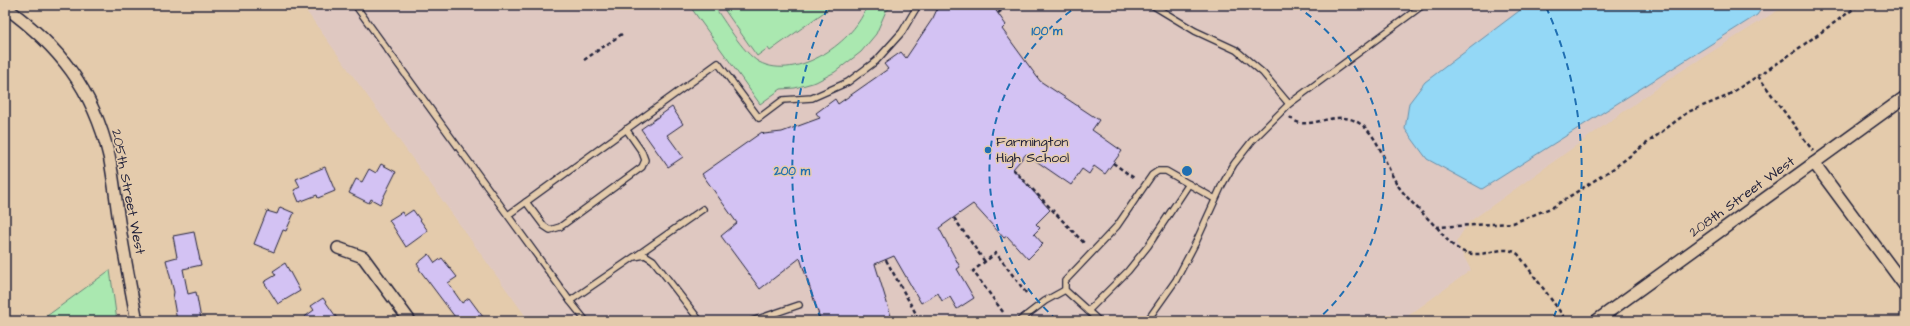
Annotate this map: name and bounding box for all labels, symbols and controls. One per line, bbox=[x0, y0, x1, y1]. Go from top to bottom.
text: 100 m bbox=[1032, 23, 1063, 40]
street label: 205th Street West bbox=[106, 128, 150, 257]
place label: Farmington High School bbox=[996, 132, 1069, 168]
marker: Farmington High School bbox=[983, 145, 993, 155]
street label: 208th Street West bbox=[1685, 152, 1799, 242]
text: 200 m bbox=[773, 163, 811, 180]
centre of rings bbox=[1180, 164, 1194, 178]

